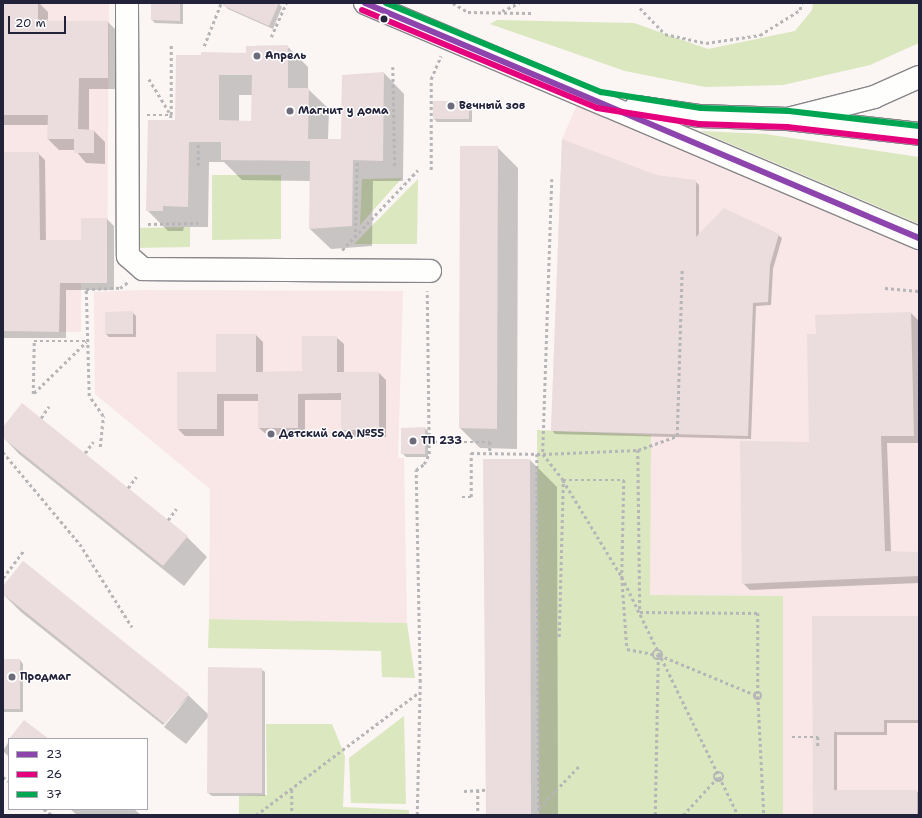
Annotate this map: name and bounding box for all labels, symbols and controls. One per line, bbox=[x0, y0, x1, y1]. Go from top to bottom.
scale bar bbox=[10, 8, 68, 34]
unlabelled marker bbox=[379, 14, 389, 24]
text: 20 m bbox=[15, 15, 46, 31]
place label: Апрель bbox=[265, 49, 306, 63]
marker: Апрель bbox=[252, 51, 262, 61]
place label: Вечный зов bbox=[459, 99, 525, 113]
marker: Вечный зов bbox=[446, 101, 456, 111]
place label: Магнит у дома bbox=[298, 104, 389, 118]
marker: Магнит у дома bbox=[285, 106, 295, 116]
place label: Детский сад №55 bbox=[279, 427, 384, 441]
marker: Детский сад №55 bbox=[266, 429, 276, 439]
place label: ТП 233 bbox=[421, 434, 462, 448]
marker: ТП 233 bbox=[408, 436, 418, 446]
place label: Продмаг bbox=[20, 670, 71, 684]
marker: Продмаг bbox=[7, 672, 17, 682]
legend bbox=[8, 738, 148, 810]
text: 23 bbox=[46, 746, 62, 762]
text: 26 bbox=[46, 766, 62, 782]
text: 37 bbox=[46, 786, 62, 802]

